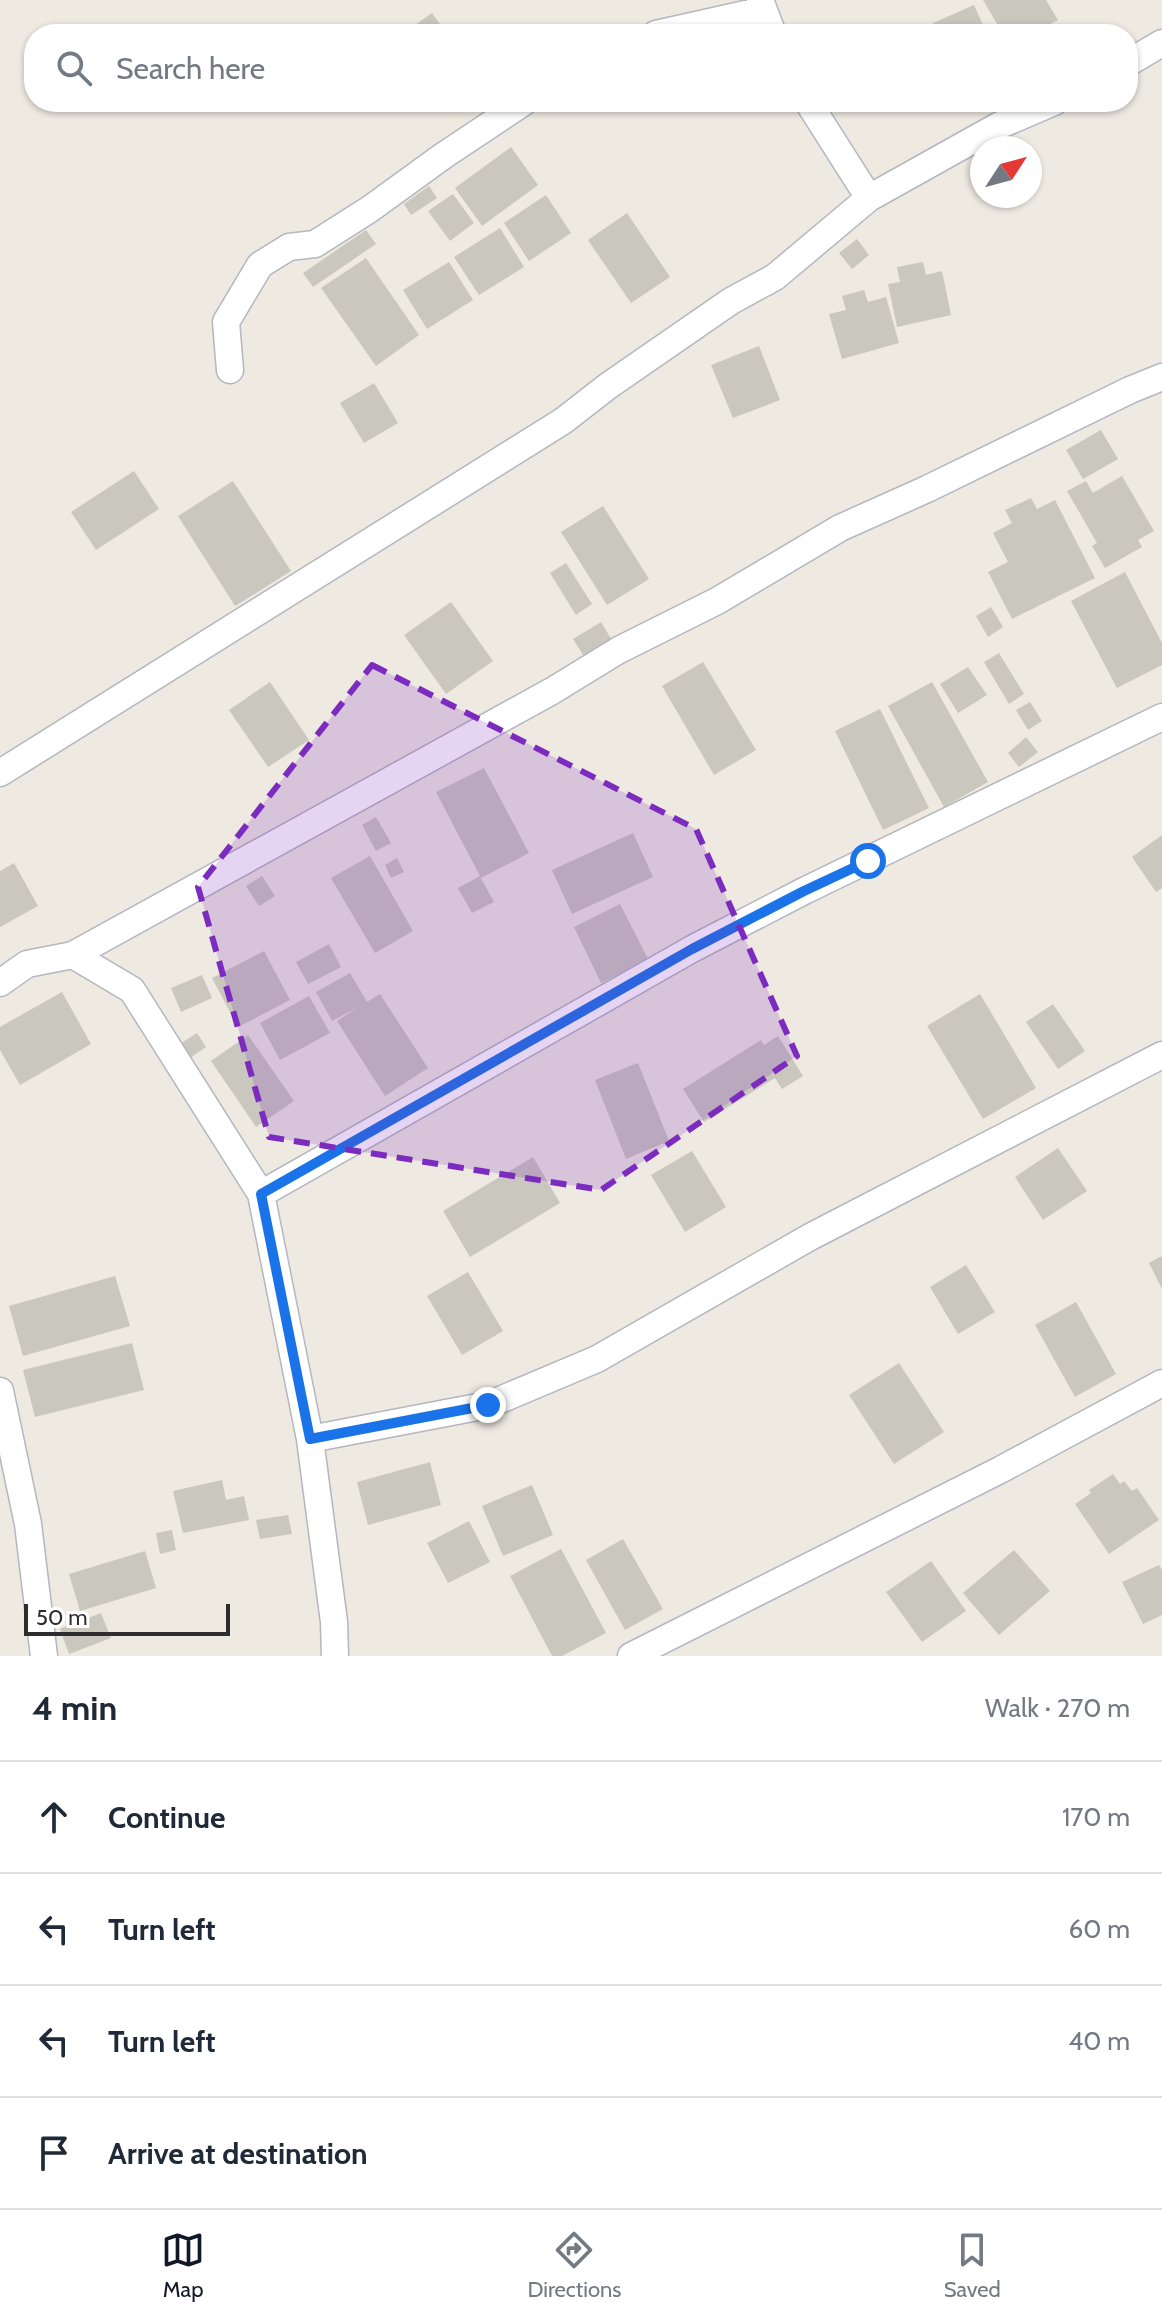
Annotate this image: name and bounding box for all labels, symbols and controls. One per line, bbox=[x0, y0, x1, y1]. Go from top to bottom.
search box bbox=[24, 24, 1138, 112]
icon: search bbox=[52, 46, 96, 90]
text: Search here bbox=[116, 50, 265, 87]
north arrow bbox=[970, 136, 1042, 208]
route start bbox=[850, 843, 886, 879]
route end bbox=[470, 1387, 506, 1423]
scale bar bbox=[24, 1600, 230, 1636]
text: 50 m bbox=[36, 1604, 88, 1631]
text: 4 min bbox=[32, 1687, 117, 1729]
text: Walk · 270 m bbox=[985, 1692, 1130, 1724]
icon: ahead bbox=[32, 1795, 76, 1839]
text: Continue bbox=[108, 1799, 225, 1836]
text: 170 m bbox=[1062, 1801, 1130, 1833]
icon: left bbox=[32, 1907, 76, 1951]
text: Turn left bbox=[108, 1911, 216, 1948]
text: 60 m bbox=[1068, 1913, 1130, 1945]
icon: left bbox=[32, 2019, 76, 2063]
text: Turn left bbox=[108, 2023, 216, 2060]
text: 40 m bbox=[1068, 2025, 1130, 2057]
icon: arrive bbox=[32, 2131, 76, 2175]
text: Arrive at destination bbox=[108, 2135, 368, 2172]
tab: Map bbox=[161, 2228, 205, 2303]
tab: Directions bbox=[527, 2228, 621, 2303]
tab: Saved bbox=[944, 2228, 1001, 2303]

